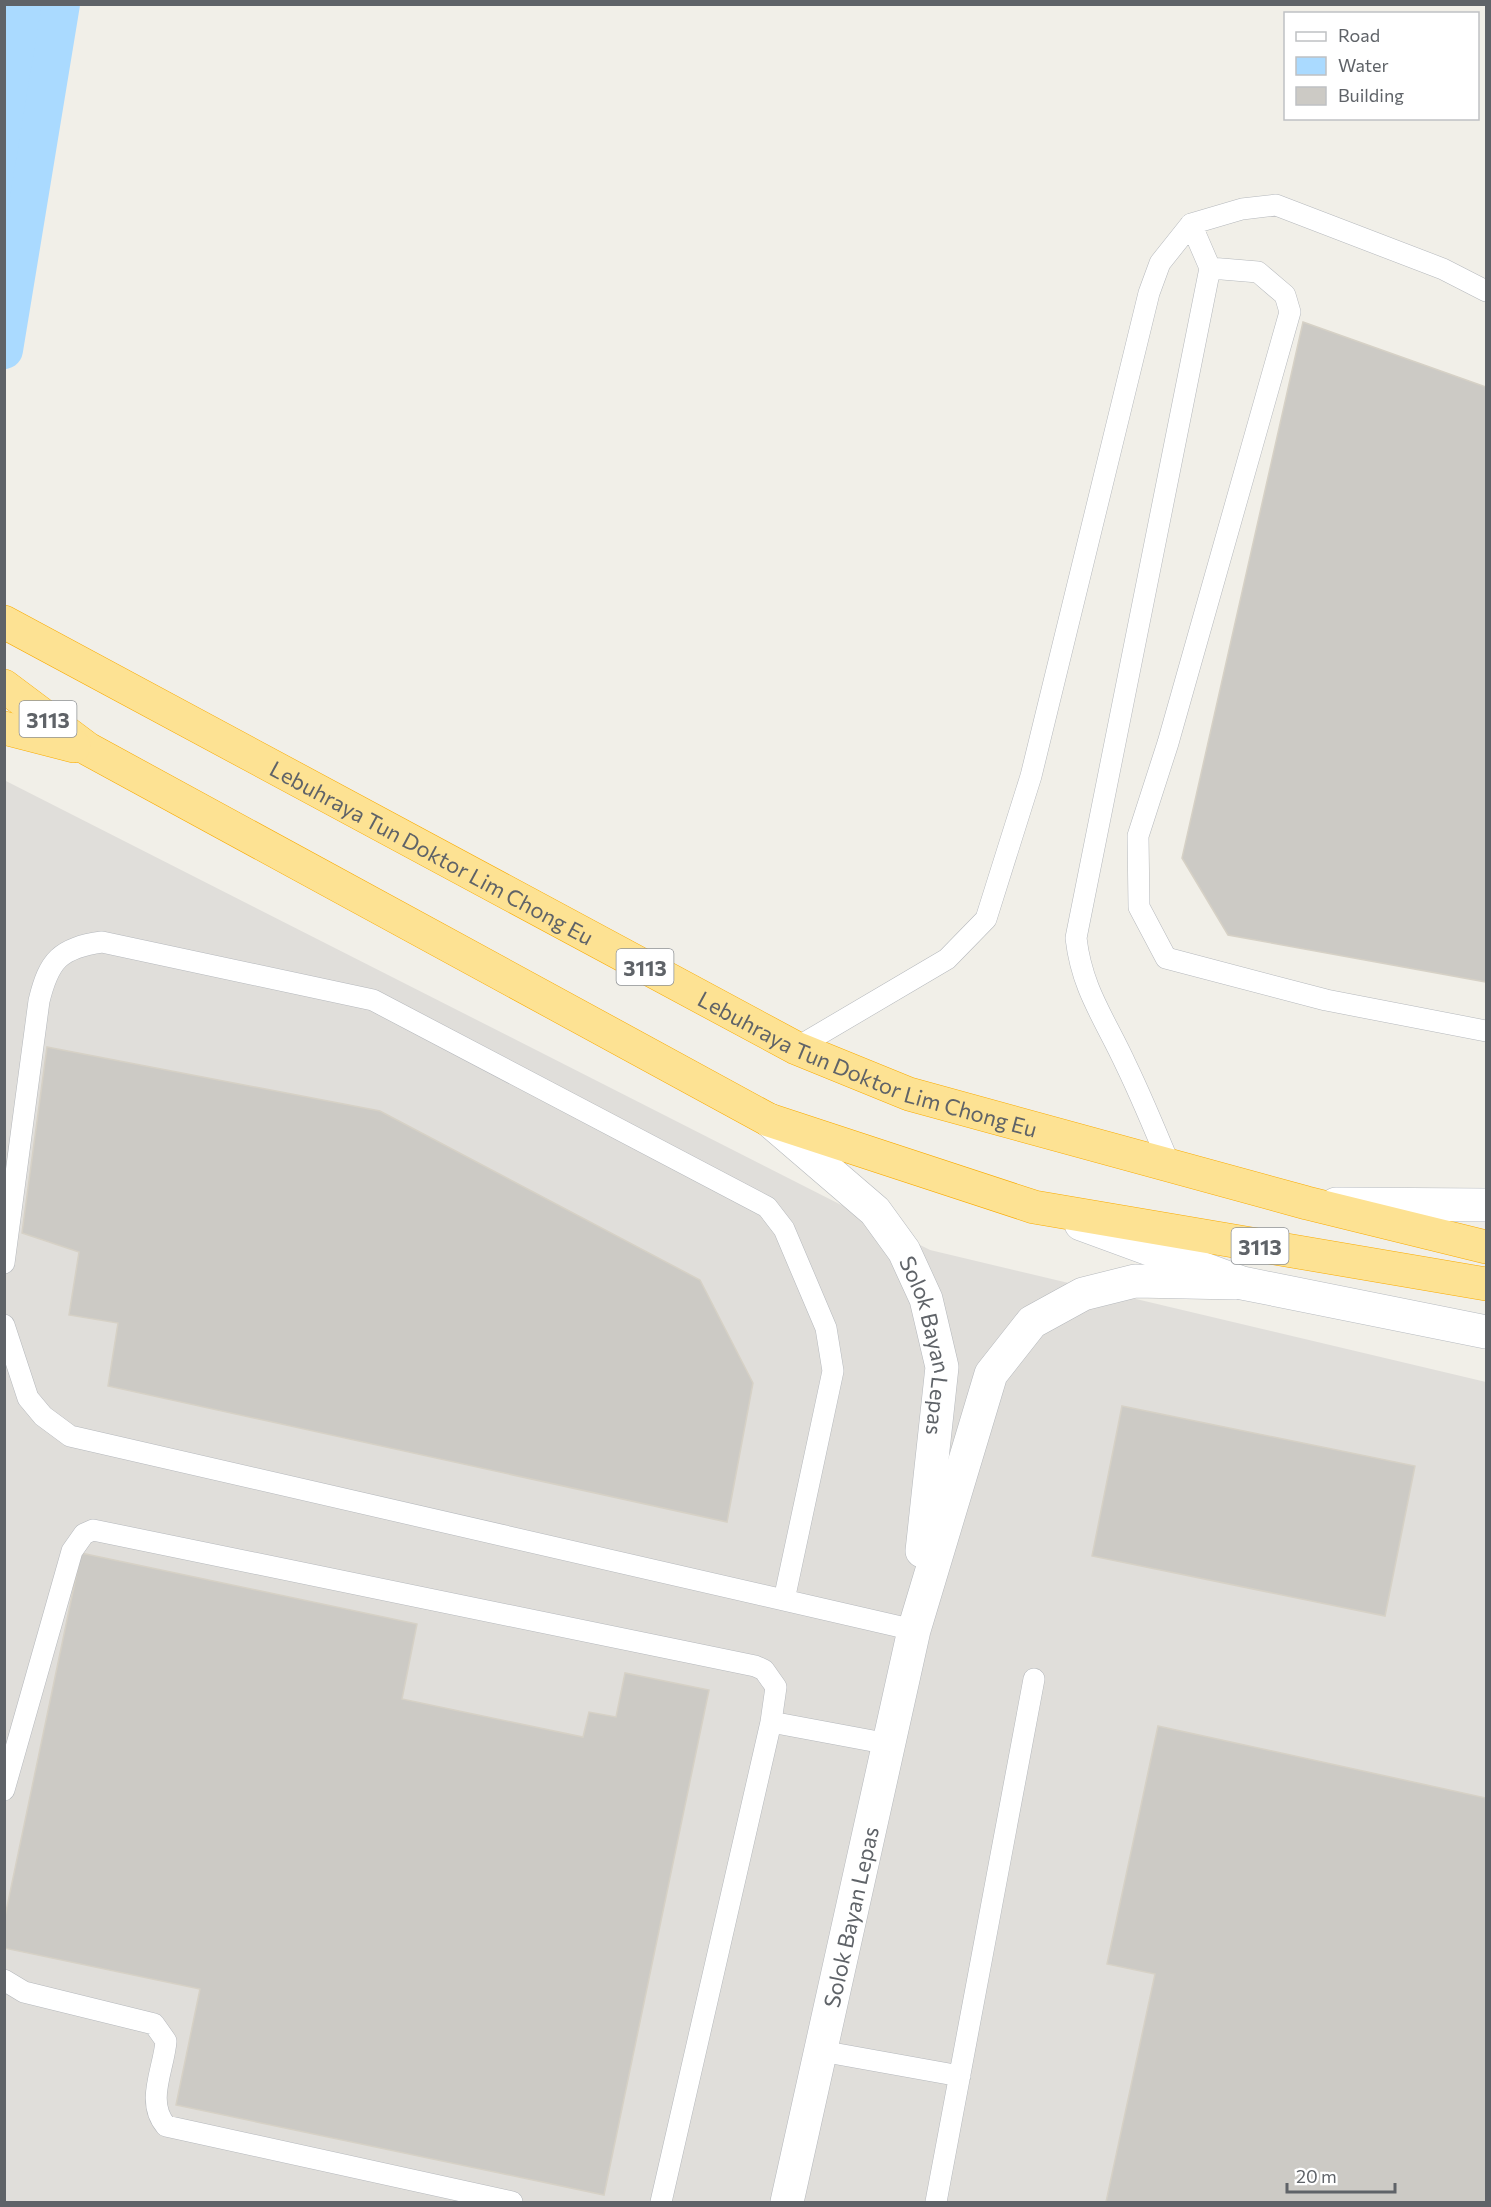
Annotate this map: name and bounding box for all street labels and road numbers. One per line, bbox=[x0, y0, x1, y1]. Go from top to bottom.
road number: 3113 bbox=[20, 701, 76, 737]
street label: Lebuhraya Tun Doktor Lim Chong Eu bbox=[266, 754, 598, 950]
road number: 3113 bbox=[616, 949, 674, 985]
street label: Lebuhraya Tun Doktor Lim Chong Eu bbox=[694, 985, 1040, 1142]
road number: 3113 bbox=[1232, 1228, 1288, 1264]
street label: Solok Bayan Lepas bbox=[894, 1251, 956, 1437]
street label: Solok Bayan Lepas bbox=[817, 1824, 883, 2010]

